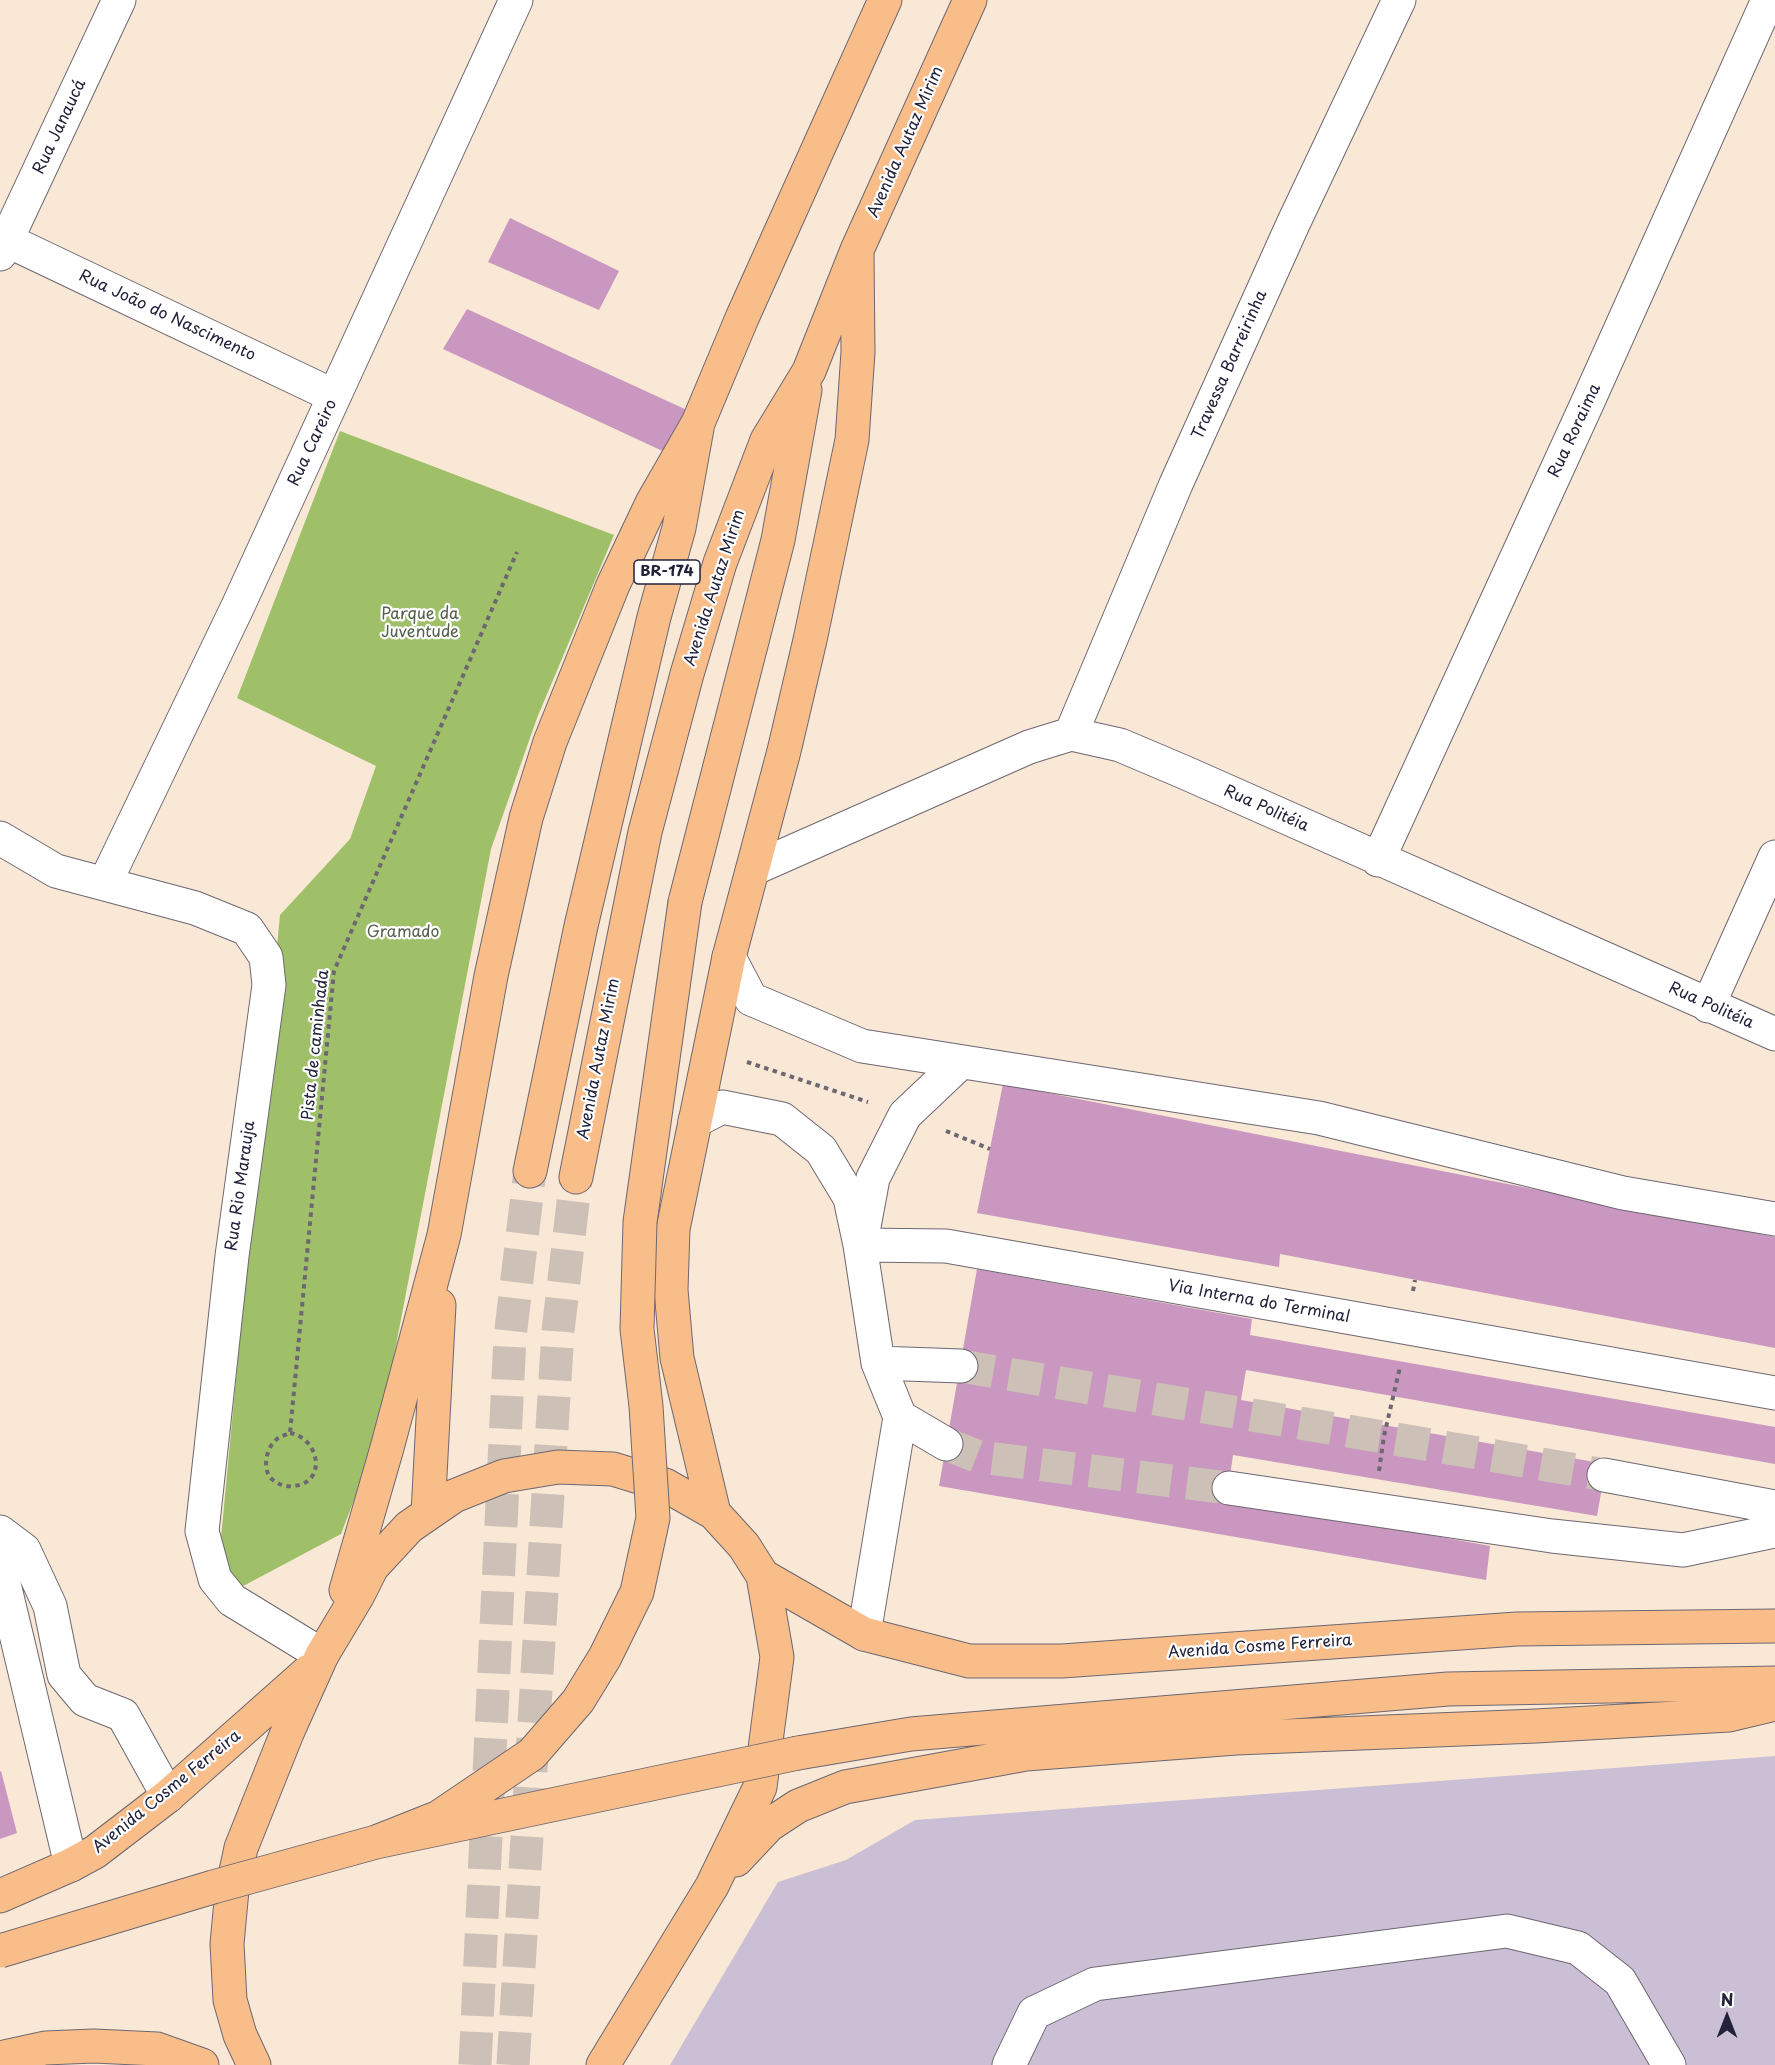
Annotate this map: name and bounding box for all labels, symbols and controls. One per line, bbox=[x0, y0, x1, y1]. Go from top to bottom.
street label: Avenida Autaz Mirim bbox=[864, 63, 948, 221]
street label: Rua Janaucá bbox=[30, 77, 90, 177]
street label: Rua João do Nascimento bbox=[76, 267, 258, 365]
street label: Travessa Barreirinha bbox=[1188, 287, 1272, 443]
street label: Rua Roraima bbox=[1545, 381, 1605, 481]
street label: Rua Careiro bbox=[285, 397, 341, 489]
street label: Avenida Autaz Mirim bbox=[681, 507, 749, 669]
road number: BR-174 bbox=[634, 560, 700, 584]
park label: Parque da Juventude bbox=[381, 605, 459, 643]
street label: Rua Politéia bbox=[1220, 782, 1312, 836]
park label: Gramado bbox=[367, 923, 439, 943]
street label: Pista de caminhada bbox=[299, 969, 333, 1121]
street label: Avenida Autaz Mirim bbox=[574, 977, 624, 1141]
street label: Rua Politéia bbox=[1665, 979, 1757, 1033]
street label: Rua Rio Marauja bbox=[222, 1120, 260, 1252]
street label: Via Interna do Terminal bbox=[1167, 1277, 1351, 1327]
street label: Avenida Cosme Ferreira bbox=[1167, 1631, 1353, 1663]
street label: Avenida Cosme Ferreira bbox=[89, 1726, 245, 1858]
north arrow bbox=[1697, 1987, 1757, 2047]
text: N bbox=[1721, 1987, 1733, 2011]

